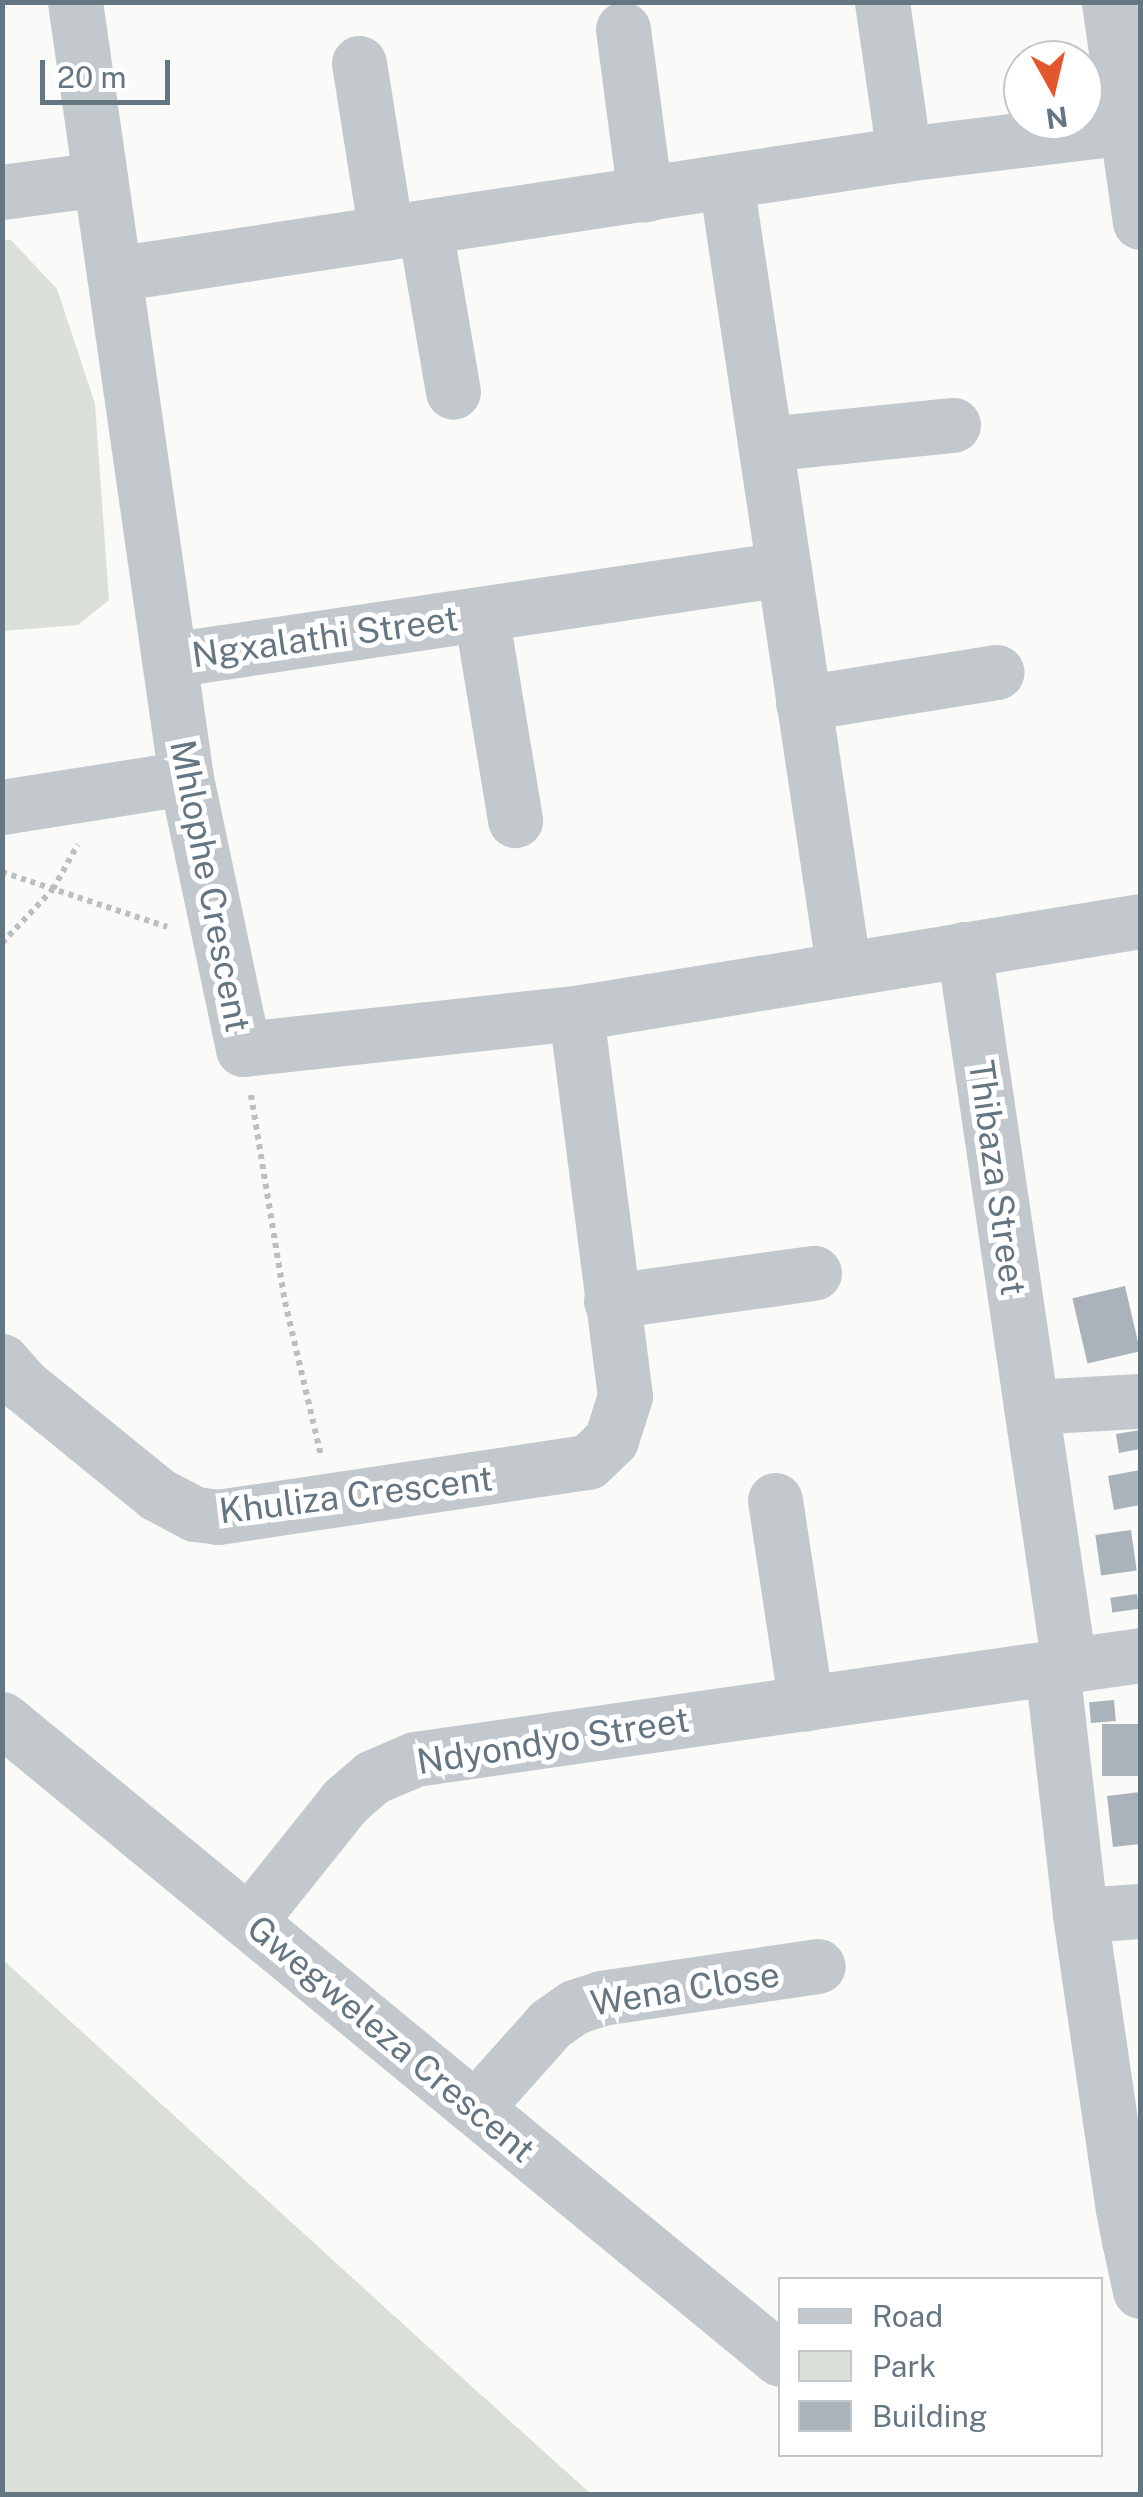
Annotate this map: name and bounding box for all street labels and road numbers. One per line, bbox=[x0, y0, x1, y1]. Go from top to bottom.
street label: Ngxalathi Street bbox=[189, 598, 461, 676]
street label: Mhlophe Crescent bbox=[161, 736, 259, 1036]
street label: Thibaza Street bbox=[960, 1058, 1034, 1298]
street label: Khuliza Crescent bbox=[217, 1457, 495, 1533]
street label: Ndyondyo Street bbox=[414, 1699, 692, 1783]
street label: Gwegweleza Crescent bbox=[239, 1907, 543, 2171]
street label: Wena Close bbox=[588, 1953, 782, 2025]

